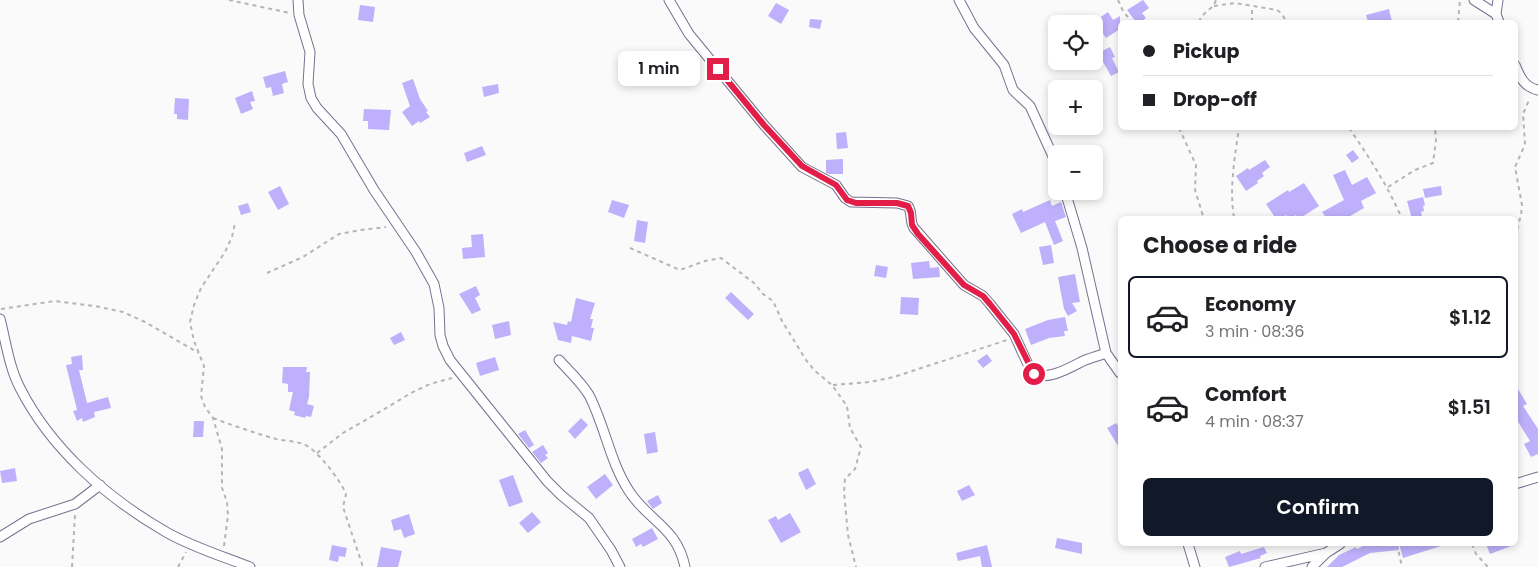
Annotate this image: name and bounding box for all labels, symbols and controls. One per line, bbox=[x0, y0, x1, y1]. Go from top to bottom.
map controls bbox=[1048, 15, 1103, 200]
button: locate bbox=[1048, 15, 1103, 70]
text: Pickup bbox=[1173, 38, 1239, 65]
callout: 1 min bbox=[618, 52, 700, 86]
text: 1 min bbox=[638, 57, 680, 80]
route end bbox=[707, 58, 729, 80]
button: + bbox=[1048, 80, 1103, 135]
text: Drop-off bbox=[1173, 86, 1257, 113]
button: − bbox=[1048, 145, 1103, 200]
text: Choose a ride bbox=[1143, 230, 1297, 261]
text: Economy bbox=[1205, 291, 1296, 318]
icon: car bbox=[1145, 295, 1190, 340]
text: $1.12 bbox=[1449, 304, 1491, 331]
text: 3 min · 08:36 bbox=[1205, 320, 1304, 343]
route start bbox=[1023, 363, 1045, 385]
text: Comfort bbox=[1205, 381, 1287, 408]
icon: car bbox=[1145, 385, 1190, 430]
text: $1.51 bbox=[1448, 394, 1491, 421]
text: 4 min · 08:37 bbox=[1205, 410, 1304, 433]
button: Confirm bbox=[1143, 478, 1493, 536]

